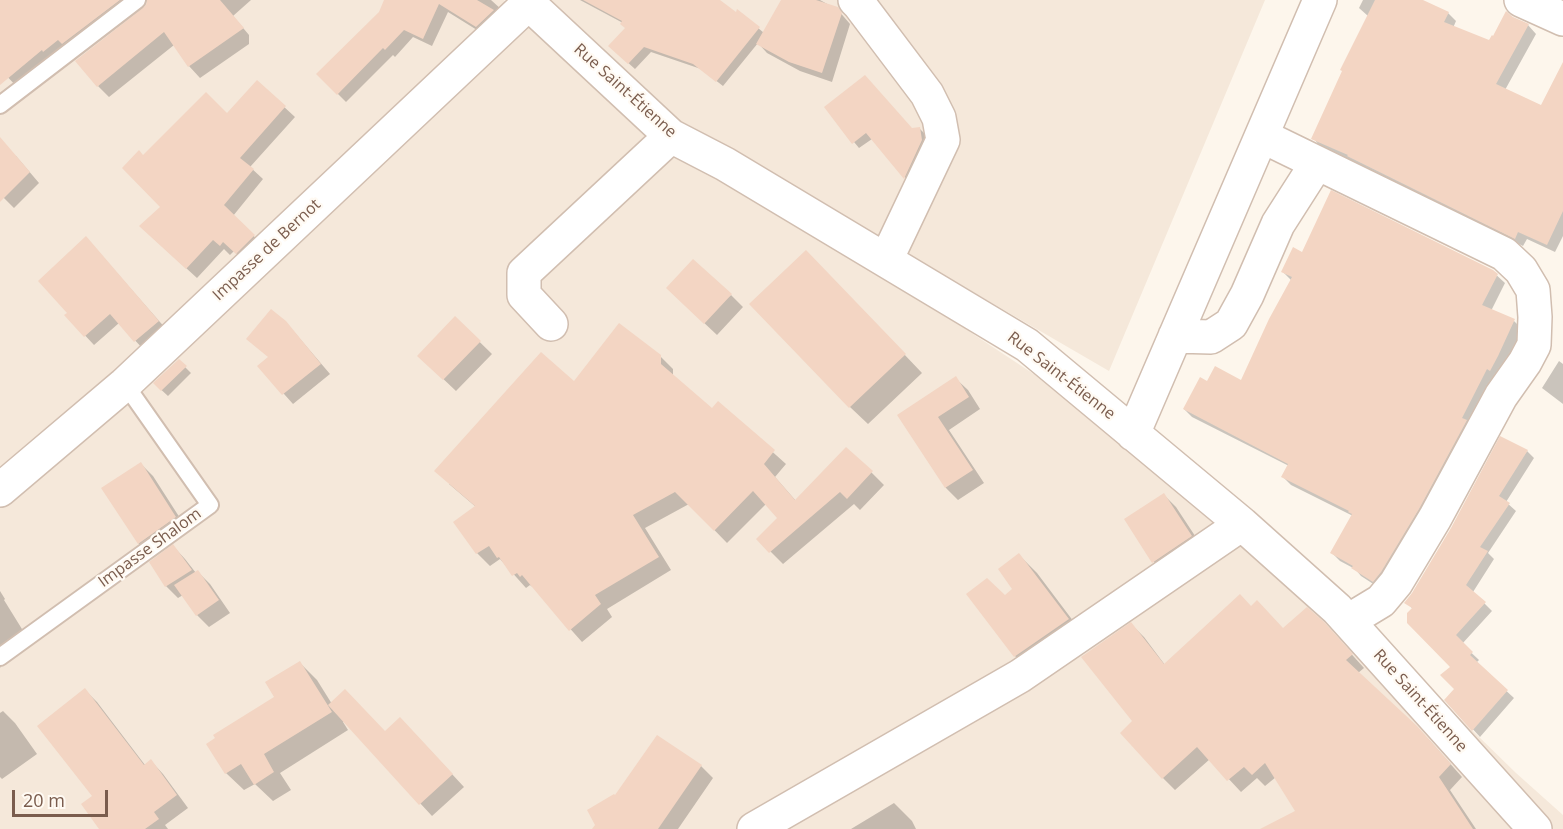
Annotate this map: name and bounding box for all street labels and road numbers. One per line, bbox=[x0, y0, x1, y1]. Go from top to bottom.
street label: Rue Saint-Étienne bbox=[570, 40, 680, 142]
street label: Impasse de Bernot bbox=[209, 195, 325, 305]
street label: Rue Saint-Étienne bbox=[1003, 328, 1119, 424]
street label: Impasse Shalom bbox=[95, 504, 205, 592]
street label: Rue Saint-Étienne bbox=[1369, 646, 1471, 756]

